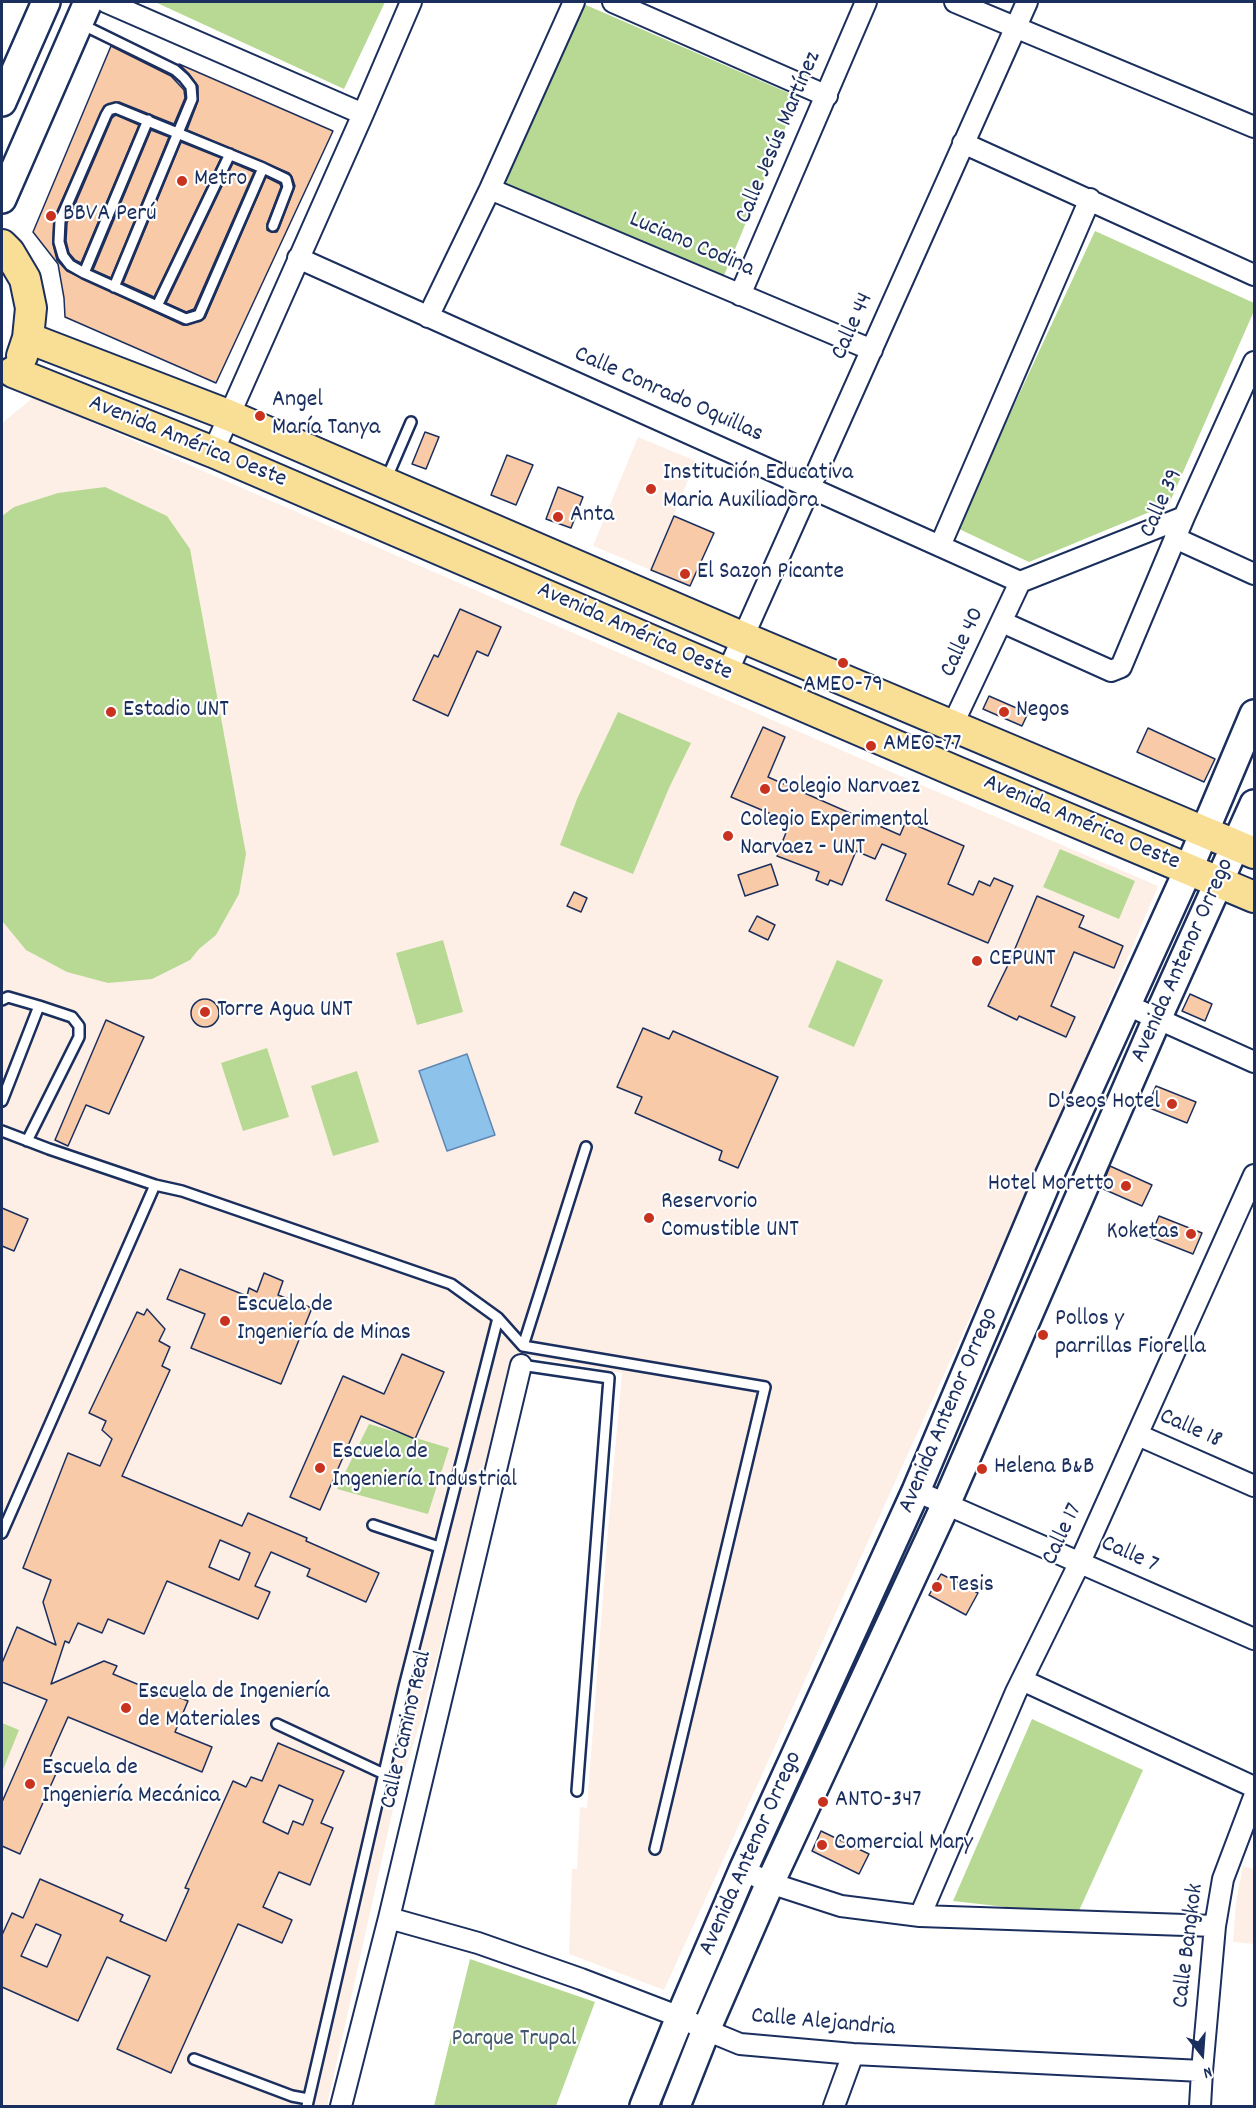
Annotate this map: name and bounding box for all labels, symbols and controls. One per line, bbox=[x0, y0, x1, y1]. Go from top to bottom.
street label: Calle Jesús Martínez bbox=[731, 48, 829, 228]
place label: Metro bbox=[194, 167, 247, 195]
marker: Metro bbox=[175, 174, 189, 188]
place label: BBVA Perú bbox=[63, 202, 157, 230]
street label: Luciano Codina bbox=[624, 207, 758, 285]
marker: BBVA Perú bbox=[44, 209, 58, 223]
street label: Calle 44 bbox=[827, 289, 881, 365]
street label: Calle Conrado Oquillas bbox=[569, 341, 767, 451]
place label: Angel María Tanya bbox=[272, 388, 380, 444]
street label: Avenida América Oeste bbox=[84, 390, 290, 496]
marker: Angel María Tanya bbox=[253, 409, 267, 423]
place label: Institución Educativa Maria Auxiliadora bbox=[663, 461, 853, 517]
street label: Calle 39 bbox=[1135, 465, 1191, 543]
marker: Institución Educativa Maria Auxiliadora bbox=[644, 482, 658, 496]
place label: Anta bbox=[570, 503, 614, 531]
marker: Anta bbox=[551, 510, 565, 524]
place label: El Sazon Picante bbox=[697, 560, 844, 588]
marker: El Sazon Picante bbox=[678, 567, 692, 581]
street label: Avenida América Oeste bbox=[532, 577, 736, 689]
street label: Calle 40 bbox=[935, 604, 993, 682]
marker: AMEO-79 bbox=[836, 656, 850, 670]
place label: AMEO-79 bbox=[803, 673, 883, 701]
place label: Estadio UNT bbox=[123, 698, 229, 726]
place label: Negos bbox=[1016, 698, 1070, 726]
marker: Estadio UNT bbox=[104, 705, 118, 719]
marker: Negos bbox=[997, 705, 1011, 719]
place label: AMEO-77 bbox=[883, 732, 961, 760]
marker: AMEO-77 bbox=[864, 739, 878, 753]
street label: Avenida América Oeste bbox=[978, 770, 1184, 878]
place label: Colegio Narvaez bbox=[777, 775, 920, 803]
marker: Colegio Narvaez bbox=[758, 782, 772, 796]
place label: Colegio Experimental Narvaez - UNT bbox=[740, 808, 929, 864]
marker: Colegio Experimental Narvaez - UNT bbox=[721, 829, 735, 843]
street label: Avenida Antenor Orrego bbox=[1126, 855, 1242, 1067]
place label: CEPUNT bbox=[989, 947, 1056, 975]
marker: CEPUNT bbox=[970, 954, 984, 968]
place label: Torre Agua UNT bbox=[217, 998, 353, 1026]
marker: Torre Agua UNT bbox=[198, 1005, 212, 1019]
place label: D'seos Hotel bbox=[1048, 1090, 1160, 1118]
marker: D'seos Hotel bbox=[1165, 1097, 1179, 1111]
place label: Hotel Moretto bbox=[988, 1172, 1114, 1200]
marker: Hotel Moretto bbox=[1119, 1179, 1133, 1193]
place label: Reservorio Comustible UNT bbox=[661, 1190, 799, 1246]
marker: Reservorio Comustible UNT bbox=[642, 1211, 656, 1225]
place label: Koketas bbox=[1107, 1220, 1179, 1248]
marker: Koketas bbox=[1184, 1227, 1198, 1241]
place label: Escuela de Ingeniería de Minas bbox=[237, 1293, 411, 1349]
street label: Avenida Antenor Orrego bbox=[894, 1304, 1006, 1518]
place label: Pollos y parrillas Fiorella bbox=[1055, 1307, 1206, 1363]
marker: Escuela de Ingeniería de Minas bbox=[218, 1314, 232, 1328]
marker: Pollos y parrillas Fiorella bbox=[1036, 1328, 1050, 1342]
street label: Calle 18 bbox=[1154, 1404, 1226, 1456]
place label: Escuela de Ingeniería Industrial bbox=[332, 1440, 517, 1496]
place label: Helena B&B bbox=[994, 1455, 1094, 1483]
marker: Escuela de Ingeniería Industrial bbox=[313, 1461, 327, 1475]
marker: Helena B&B bbox=[975, 1462, 989, 1476]
street label: Calle 17 bbox=[1037, 1499, 1091, 1571]
street label: Calle 7 bbox=[1096, 1531, 1162, 1581]
place label: Tesis bbox=[949, 1573, 994, 1601]
marker: Tesis bbox=[930, 1580, 944, 1594]
street label: Calle Camino Real bbox=[376, 1648, 440, 1812]
place label: Escuela de Ingeniería de Materiales bbox=[138, 1680, 330, 1736]
marker: Escuela de Ingeniería de Materiales bbox=[119, 1701, 133, 1715]
street label: Avenida Antenor Orrego bbox=[694, 1748, 810, 1960]
place label: Escuela de Ingeniería Mecánica bbox=[42, 1756, 220, 1812]
marker: Escuela de Ingeniería Mecánica bbox=[23, 1777, 37, 1791]
place label: ANTO-347 bbox=[835, 1788, 921, 1816]
marker: ANTO-347 bbox=[816, 1795, 830, 1809]
place label: Comercial Mary bbox=[834, 1831, 973, 1859]
marker: Comercial Mary bbox=[815, 1838, 829, 1852]
street label: Calle Bangkok bbox=[1168, 1882, 1212, 2010]
street label: Calle Alejandria bbox=[750, 2003, 896, 2045]
north arrow bbox=[1172, 2024, 1232, 2084]
park label: Parque Trupal bbox=[451, 2027, 577, 2055]
text: N bbox=[1200, 2060, 1215, 2084]

